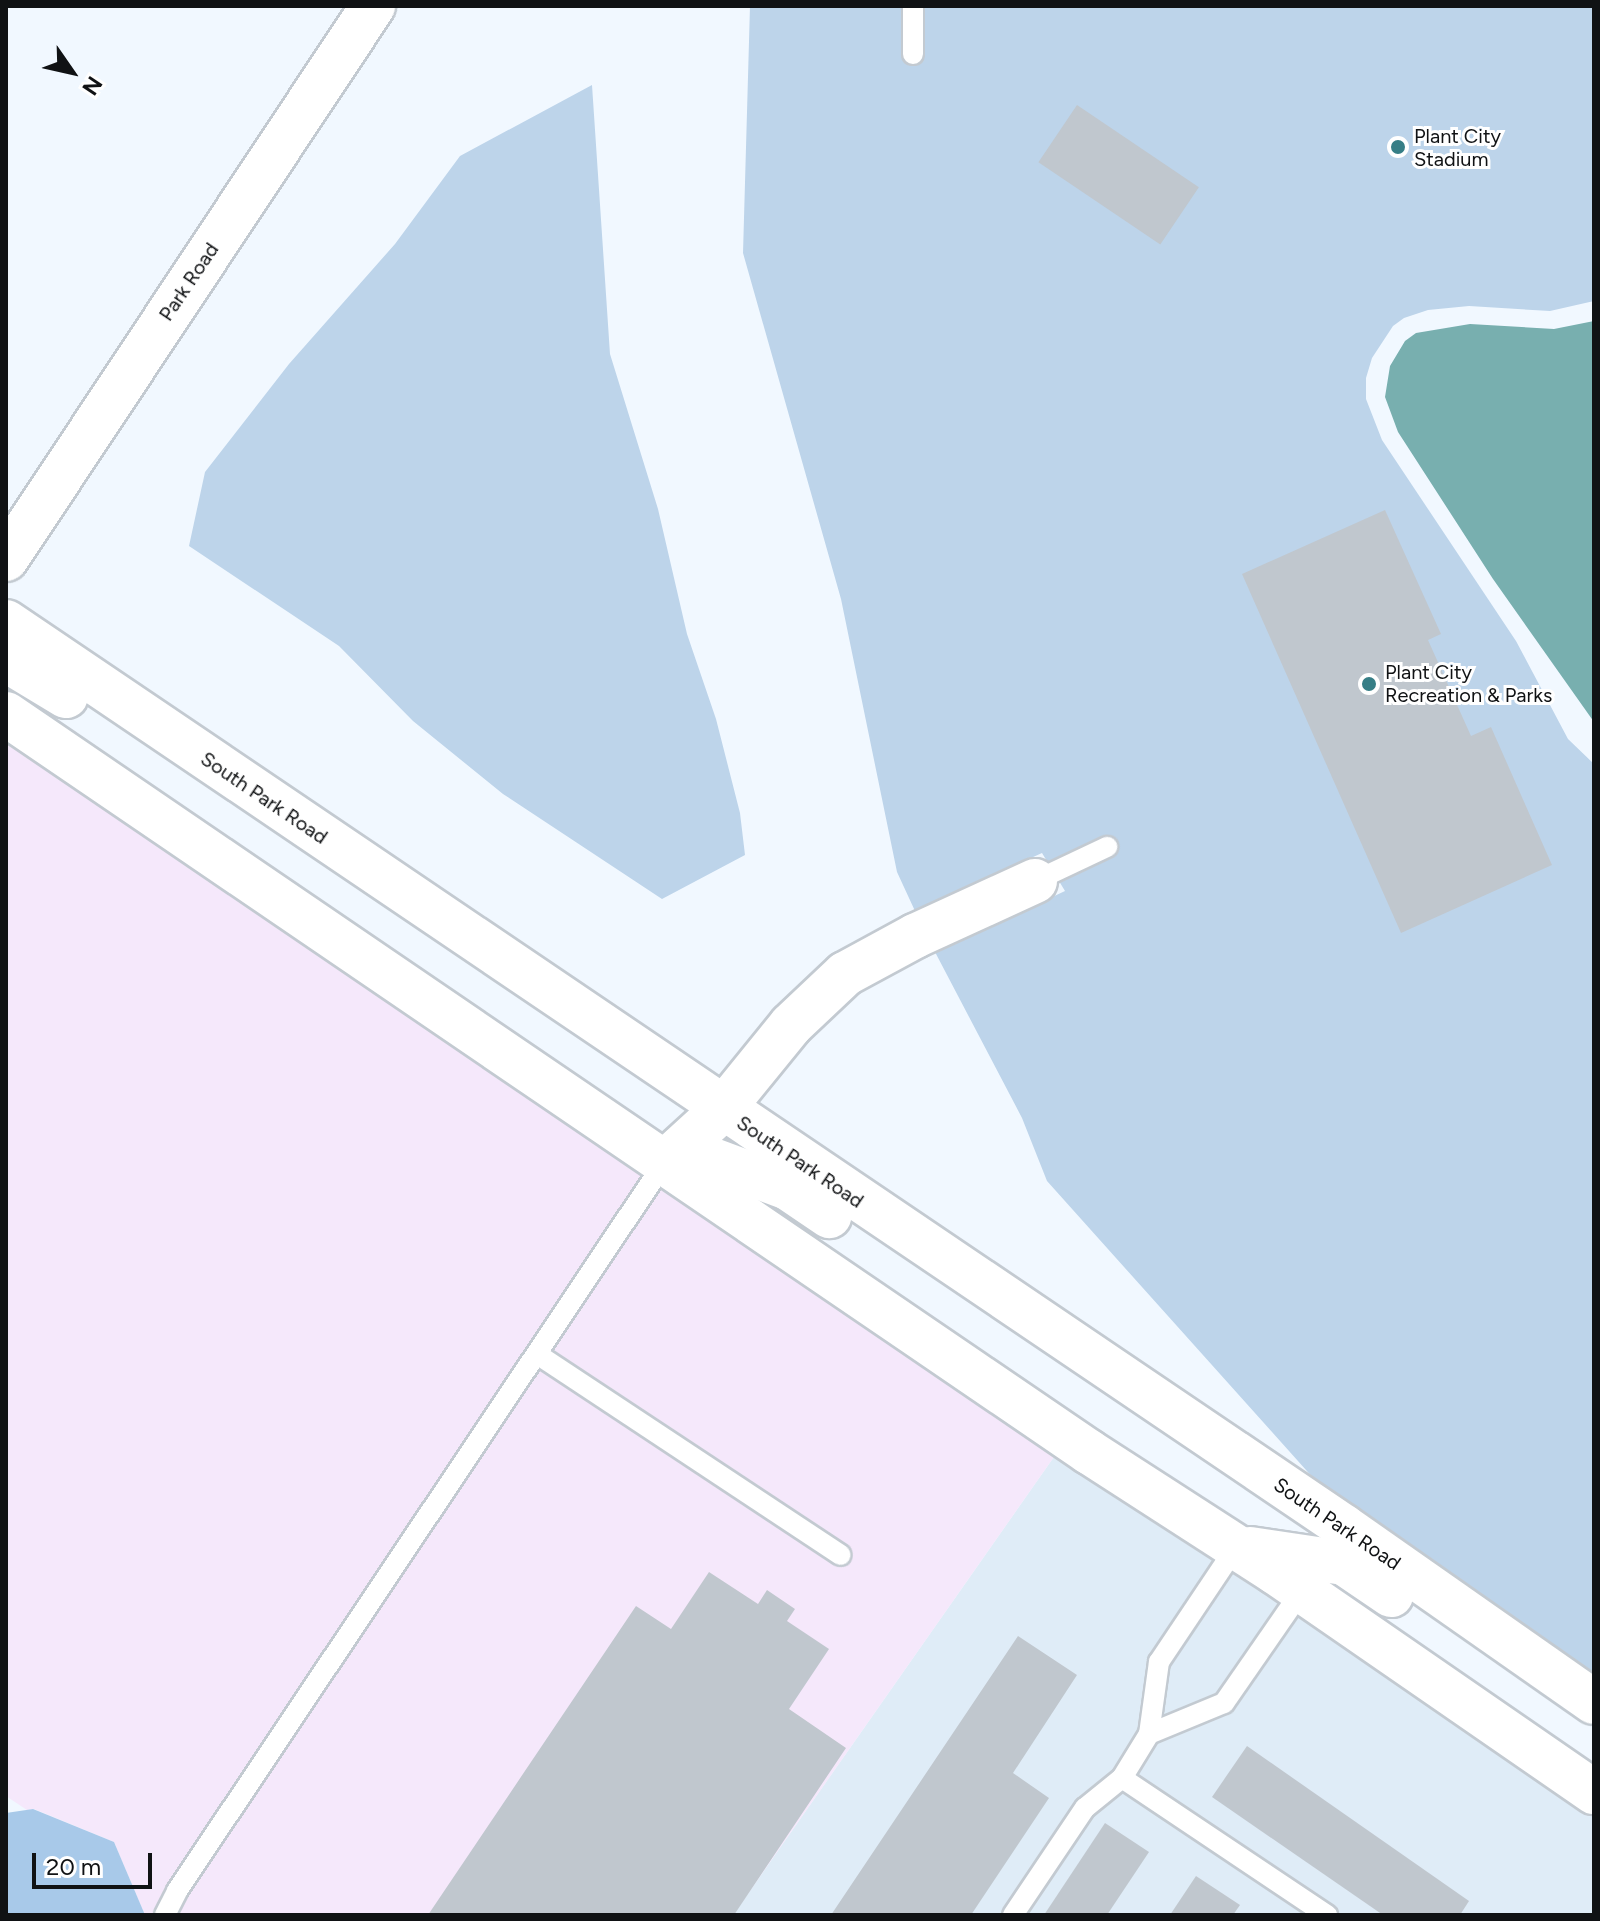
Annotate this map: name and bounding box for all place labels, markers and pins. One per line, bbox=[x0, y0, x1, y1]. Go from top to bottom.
place label: Plant City Stadium bbox=[1414, 124, 1501, 171]
marker: Plant City Stadium bbox=[1389, 138, 1407, 156]
place label: Plant City Recreation & Parks bbox=[1385, 660, 1552, 707]
marker: Plant City Recreation & Parks bbox=[1360, 675, 1378, 693]

